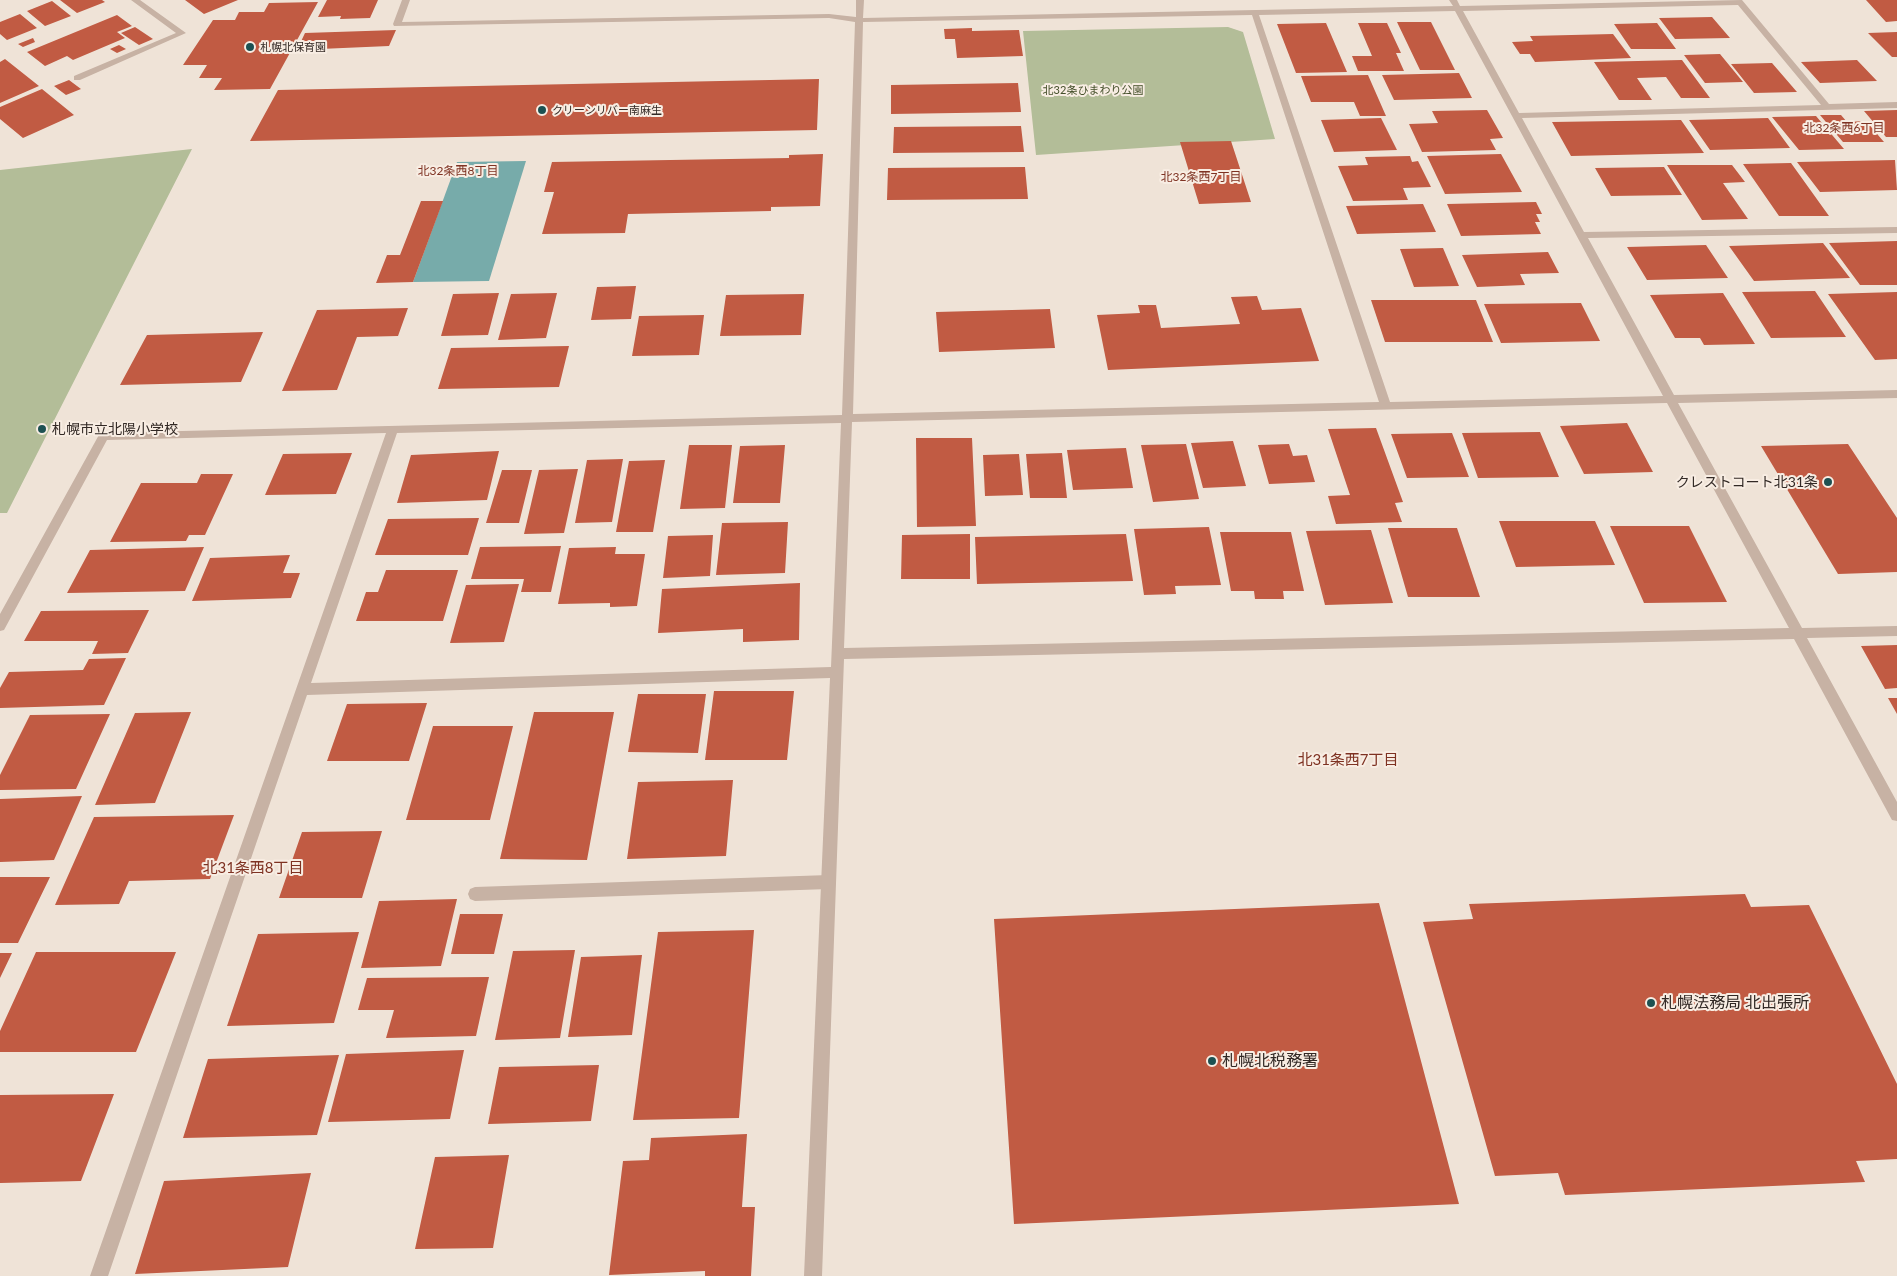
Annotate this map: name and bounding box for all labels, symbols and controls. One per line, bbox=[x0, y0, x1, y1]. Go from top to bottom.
place label: 札幌北保育園 bbox=[260, 40, 326, 54]
marker: 札幌北保育園 bbox=[244, 41, 256, 53]
park label: 北32条ひまわり公園 bbox=[1043, 83, 1143, 97]
place label: クリーンリバー南麻生 bbox=[552, 103, 662, 117]
marker: クリーンリバー南麻生 bbox=[536, 104, 548, 116]
district label: 北32条西6丁目 bbox=[1804, 121, 1884, 135]
district label: 北32条西8丁目 bbox=[418, 164, 498, 178]
district label: 北32条西7丁目 bbox=[1161, 170, 1241, 184]
place label: 札幌市立北陽小学校 bbox=[52, 421, 178, 437]
marker: 札幌市立北陽小学校 bbox=[36, 423, 48, 435]
place label: クレストコート北31条 bbox=[1676, 474, 1818, 490]
marker: クレストコート北31条 bbox=[1822, 476, 1834, 488]
district label: 北31条西7丁目 bbox=[1297, 751, 1399, 769]
district label: 北31条西8丁目 bbox=[202, 859, 304, 877]
place label: 札幌法務局 北出張所 bbox=[1661, 993, 1809, 1013]
marker: 札幌法務局 北出張所 bbox=[1645, 997, 1657, 1009]
place label: 札幌北税務署 bbox=[1222, 1051, 1318, 1071]
marker: 札幌北税務署 bbox=[1206, 1055, 1218, 1067]

